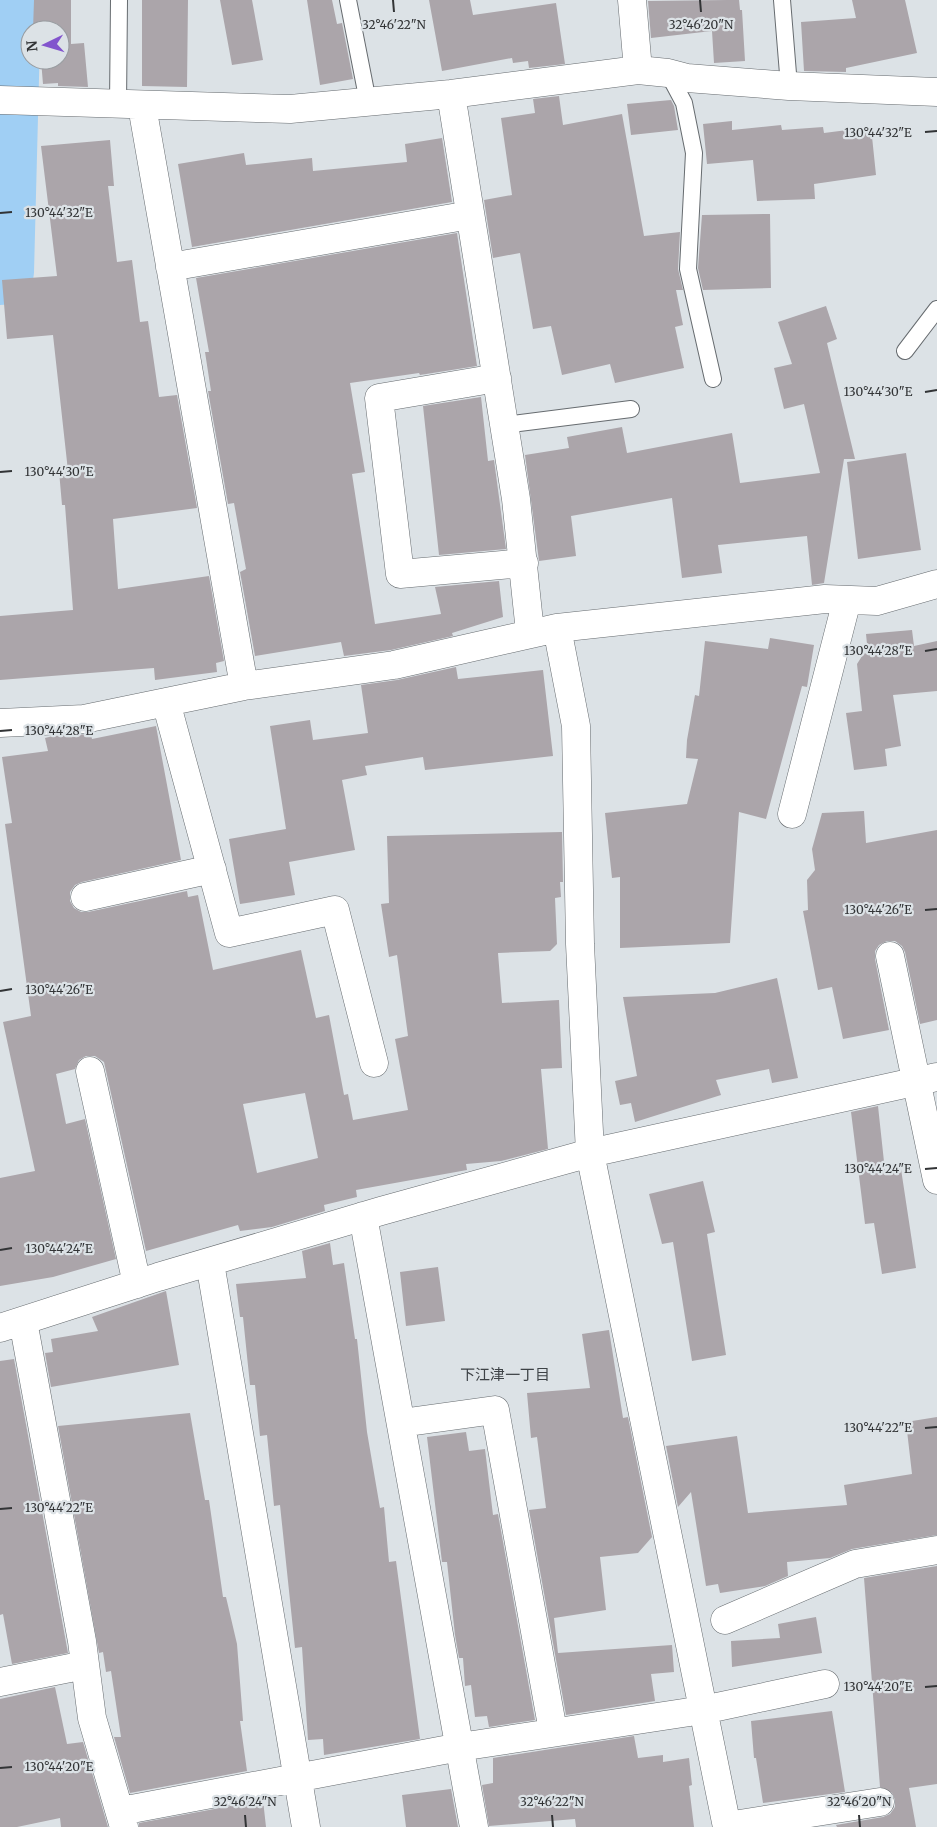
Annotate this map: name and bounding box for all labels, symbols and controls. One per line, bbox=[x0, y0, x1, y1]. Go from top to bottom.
text: 32°46'22"N bbox=[362, 17, 427, 32]
text: 32°46'20"N bbox=[669, 17, 734, 32]
north arrow bbox=[20, 20, 70, 70]
text: N bbox=[23, 40, 41, 52]
text: 130°44'32"E bbox=[844, 125, 912, 140]
text: 130°44'32"E bbox=[25, 205, 93, 220]
text: 130°44'30"E bbox=[844, 384, 913, 399]
text: 130°44'30"E bbox=[25, 464, 94, 479]
text: 130°44'28"E bbox=[844, 643, 912, 658]
text: 130°44'28"E bbox=[25, 723, 93, 738]
text: 130°44'26"E bbox=[844, 902, 912, 917]
text: 130°44'26"E bbox=[25, 982, 93, 997]
text: 130°44'24"E bbox=[844, 1161, 912, 1176]
text: 130°44'24"E bbox=[25, 1241, 93, 1256]
district label: 下江津一丁目 bbox=[460, 1365, 550, 1384]
text: 130°44'22"E bbox=[844, 1420, 912, 1435]
text: 130°44'22"E bbox=[25, 1500, 93, 1515]
text: 130°44'20"E bbox=[844, 1679, 913, 1694]
text: 130°44'20"E bbox=[25, 1759, 94, 1774]
text: 32°46'24"N bbox=[214, 1794, 277, 1809]
text: 32°46'22"N bbox=[520, 1794, 585, 1809]
text: 32°46'20"N bbox=[827, 1794, 892, 1809]

